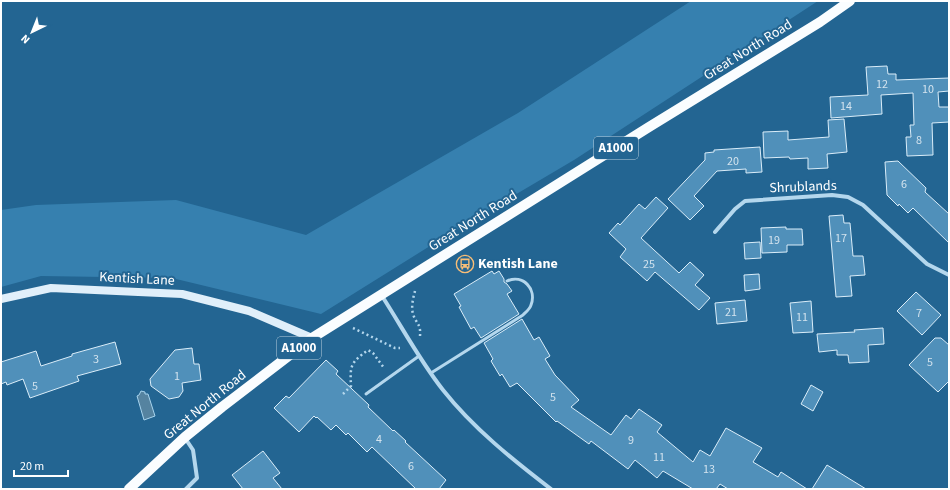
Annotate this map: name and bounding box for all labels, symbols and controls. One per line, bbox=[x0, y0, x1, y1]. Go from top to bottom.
north arrow bbox=[12, 12, 52, 52]
street label: Great North Road bbox=[700, 15, 796, 85]
text: N bbox=[18, 31, 33, 47]
house number: 12 bbox=[876, 76, 888, 93]
house number: 10 bbox=[922, 81, 934, 98]
house number: 14 bbox=[840, 98, 852, 115]
house number: 8 bbox=[916, 132, 922, 149]
road number: A1000 bbox=[594, 137, 638, 159]
house number: 20 bbox=[727, 153, 739, 170]
street label: Shrublands bbox=[769, 176, 837, 198]
house number: 6 bbox=[901, 176, 907, 193]
street label: Great North Road bbox=[425, 186, 521, 256]
house number: 17 bbox=[835, 230, 847, 247]
house number: 19 bbox=[768, 232, 780, 249]
bus stop icon: Kentish Lane bbox=[455, 254, 475, 274]
place label: Kentish Lane bbox=[478, 254, 558, 274]
house number: 25 bbox=[643, 256, 655, 273]
street label: Kentish Lane bbox=[99, 267, 175, 291]
house number: 21 bbox=[725, 304, 737, 321]
house number: 7 bbox=[916, 305, 922, 322]
house number: 11 bbox=[796, 309, 808, 326]
road number: A1000 bbox=[277, 337, 321, 359]
house number: 3 bbox=[93, 351, 99, 368]
house number: 5 bbox=[927, 354, 933, 371]
street label: Great North Road bbox=[159, 365, 251, 445]
house number: 1 bbox=[174, 368, 180, 385]
house number: 5 bbox=[32, 378, 38, 395]
house number: 5 bbox=[550, 389, 556, 406]
house number: 4 bbox=[376, 431, 382, 448]
house number: 9 bbox=[628, 432, 634, 449]
house number: 11 bbox=[653, 449, 665, 466]
scale bar bbox=[14, 452, 68, 478]
text: 20 m bbox=[20, 458, 44, 475]
house number: 6 bbox=[408, 458, 414, 475]
house number: 13 bbox=[703, 461, 715, 478]

